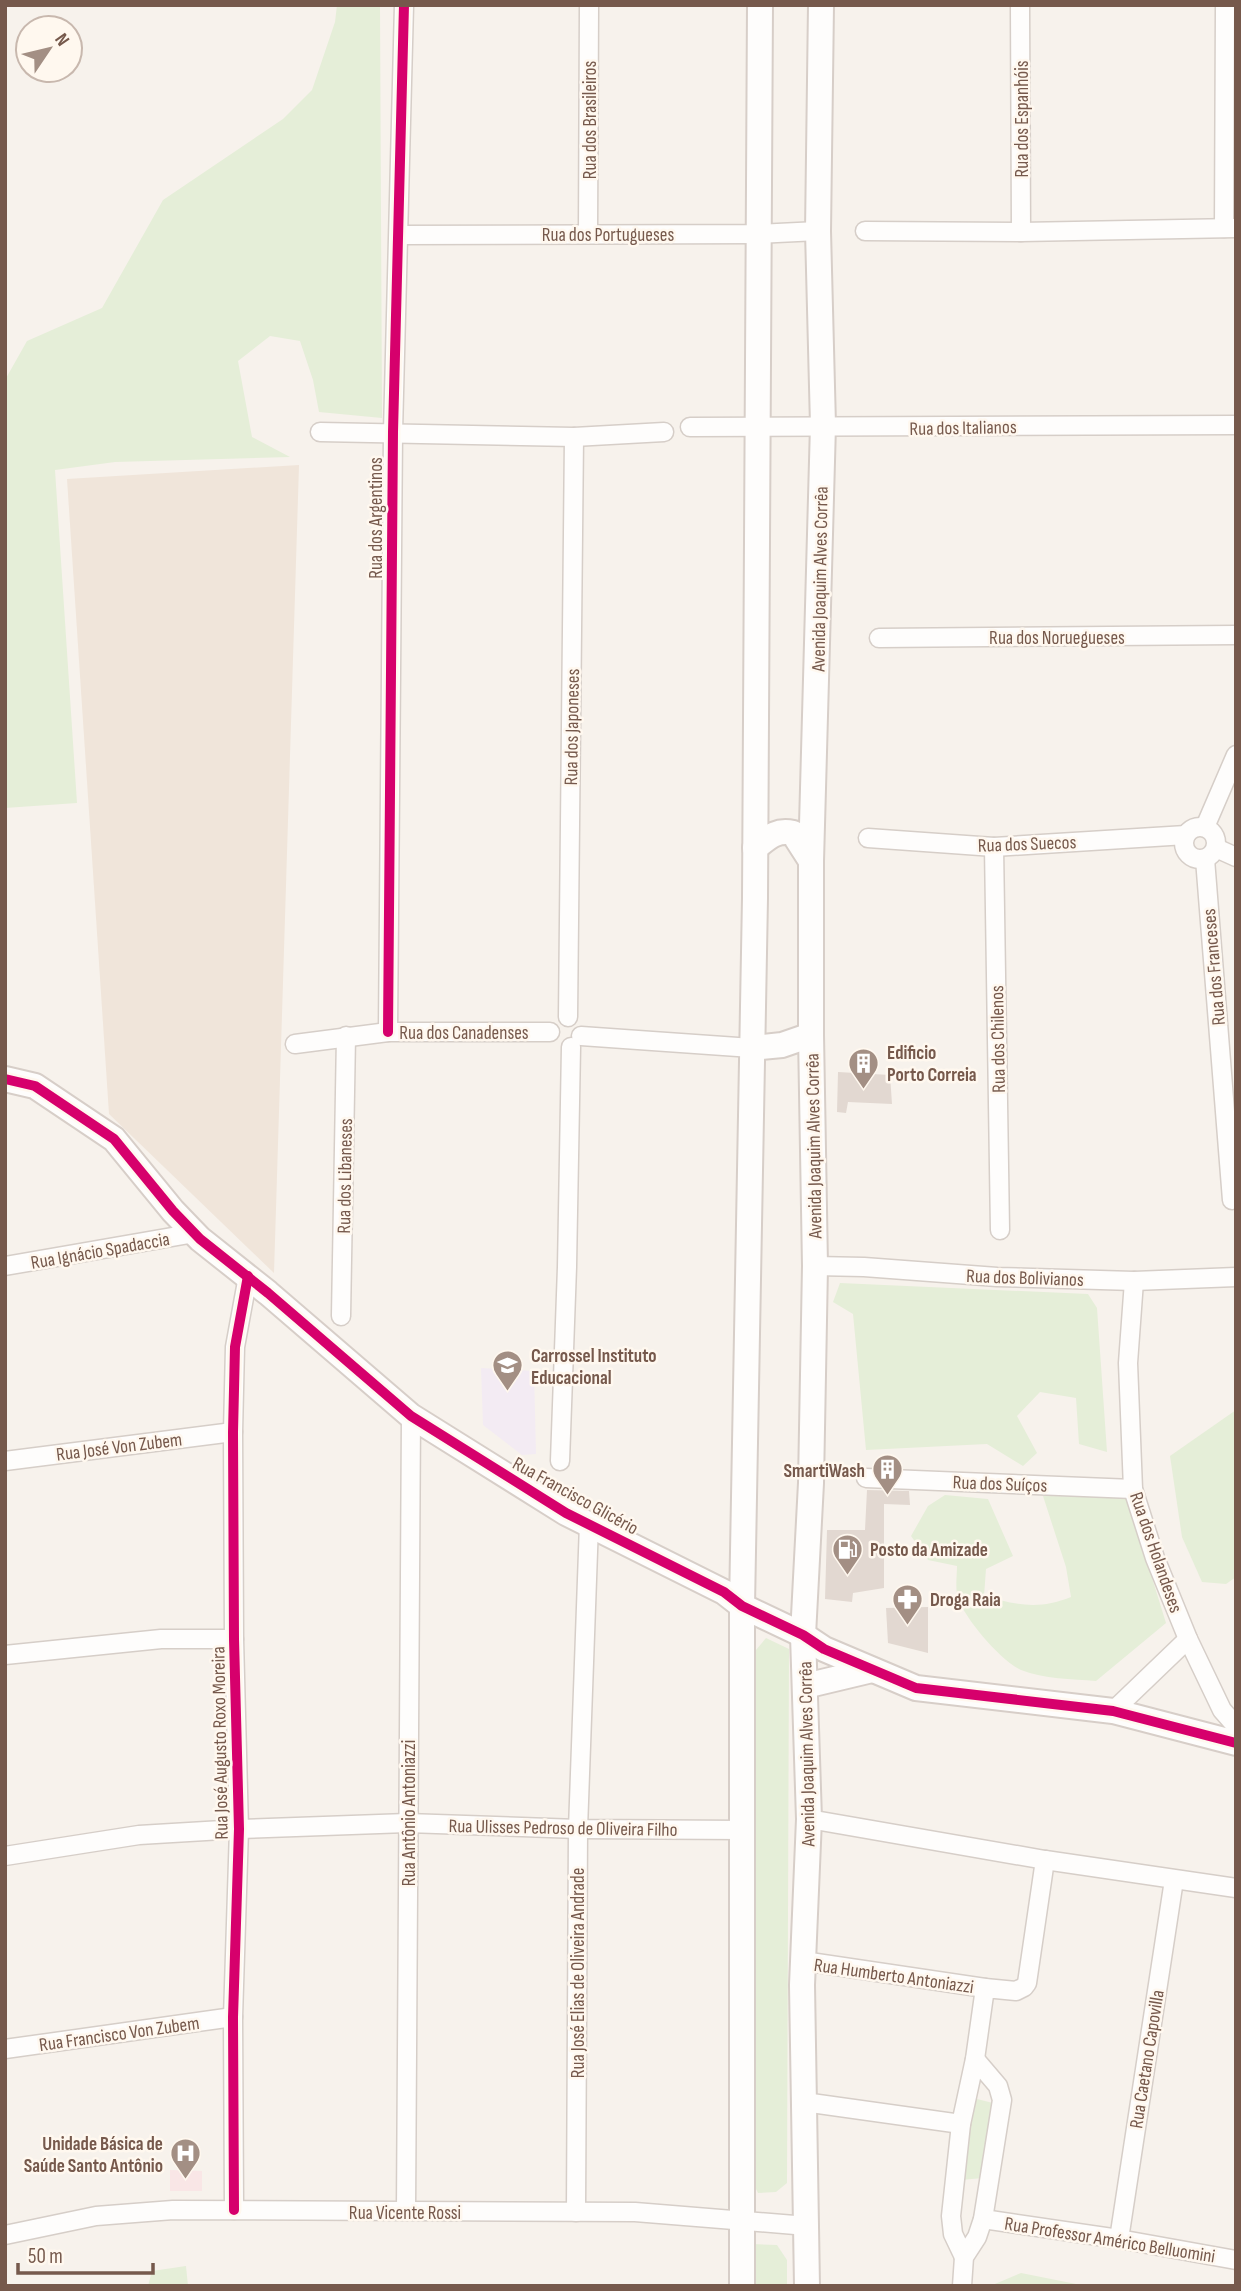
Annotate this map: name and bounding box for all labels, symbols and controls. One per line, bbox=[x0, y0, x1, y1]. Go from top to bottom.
north arrow bbox=[14, 14, 84, 84]
text: N bbox=[49, 29, 74, 51]
street label: Rua dos Espanhóis bbox=[1011, 60, 1034, 178]
street label: Rua dos Brasileiros bbox=[579, 61, 602, 179]
street label: Rua dos Portugueses bbox=[542, 224, 674, 247]
street label: Rua dos Italianos bbox=[909, 416, 1017, 441]
street label: Rua dos Argentinos bbox=[365, 457, 388, 579]
street label: Avenida Joaquim Alves Corrêa bbox=[807, 486, 834, 673]
street label: Rua dos Noruegueses bbox=[989, 627, 1125, 650]
street label: Rua dos Japoneses bbox=[560, 668, 585, 786]
street label: Rua dos Suecos bbox=[977, 831, 1077, 858]
street label: Rua dos Franceses bbox=[1198, 907, 1231, 1026]
street label: Rua dos Chilenos bbox=[986, 985, 1011, 1093]
street label: Rua dos Canadenses bbox=[399, 1022, 529, 1045]
place label: Edificio Porto Correia bbox=[887, 1042, 977, 1087]
building icon: Edificio Porto Correia bbox=[847, 1046, 881, 1090]
street label: Avenida Joaquim Alves Corrêa bbox=[801, 1053, 828, 1240]
street label: Rua dos Libaneses bbox=[333, 1118, 358, 1234]
street label: Rua Ignácio Spadaccia bbox=[29, 1228, 171, 1275]
street label: Rua dos Bolivianos bbox=[966, 1265, 1084, 1292]
place label: Carrossel Instituto Educacional bbox=[531, 1345, 657, 1390]
school or university icon: Carrossel Instituto Educacional bbox=[491, 1349, 525, 1393]
street label: Rua José Von Zubem bbox=[55, 1428, 183, 1467]
street label: Rua Francisco Glicério bbox=[508, 1452, 642, 1540]
building icon: SmartiWash bbox=[871, 1453, 905, 1497]
place label: SmartiWash bbox=[783, 1460, 865, 1483]
street label: Rua dos Suíços bbox=[952, 1471, 1048, 1498]
street label: Rua dos Holandeses bbox=[1124, 1489, 1187, 1616]
fuel station icon: Posto da Amizade bbox=[830, 1532, 864, 1576]
place label: Posto da Amizade bbox=[870, 1539, 988, 1562]
pharmacy icon: Droga Raia bbox=[890, 1582, 924, 1626]
place label: Droga Raia bbox=[930, 1589, 1001, 1612]
street label: Rua José Augusto Roxo Moreira bbox=[207, 1646, 234, 1840]
street label: Avenida Joaquim Alves Corrêa bbox=[794, 1661, 821, 1848]
street label: Rua Antônio Antoniazzi bbox=[398, 1740, 421, 1886]
street label: Rua Ulisses Pedroso de Oliveira Filho bbox=[448, 1815, 678, 1842]
street label: Rua José Elias de Oliveira Andrade bbox=[567, 1868, 590, 2078]
street label: Rua Humberto Antoniazzi bbox=[812, 1954, 975, 1999]
street label: Rua Caetano Capovilla bbox=[1125, 1988, 1170, 2130]
street label: Rua Francisco Von Zubem bbox=[38, 2012, 201, 2057]
place label: Unidade Básica de Saúde Santo Antônio bbox=[24, 2133, 163, 2178]
hospital icon: Unidade Básica de Saúde Santo Antônio bbox=[169, 2137, 203, 2181]
street label: Rua Vicente Rossi bbox=[349, 2202, 461, 2225]
street label: Rua Professor Américo Belluomini bbox=[1003, 2212, 1217, 2268]
scale bar bbox=[18, 2232, 152, 2276]
text: 50 m bbox=[28, 2244, 63, 2269]

